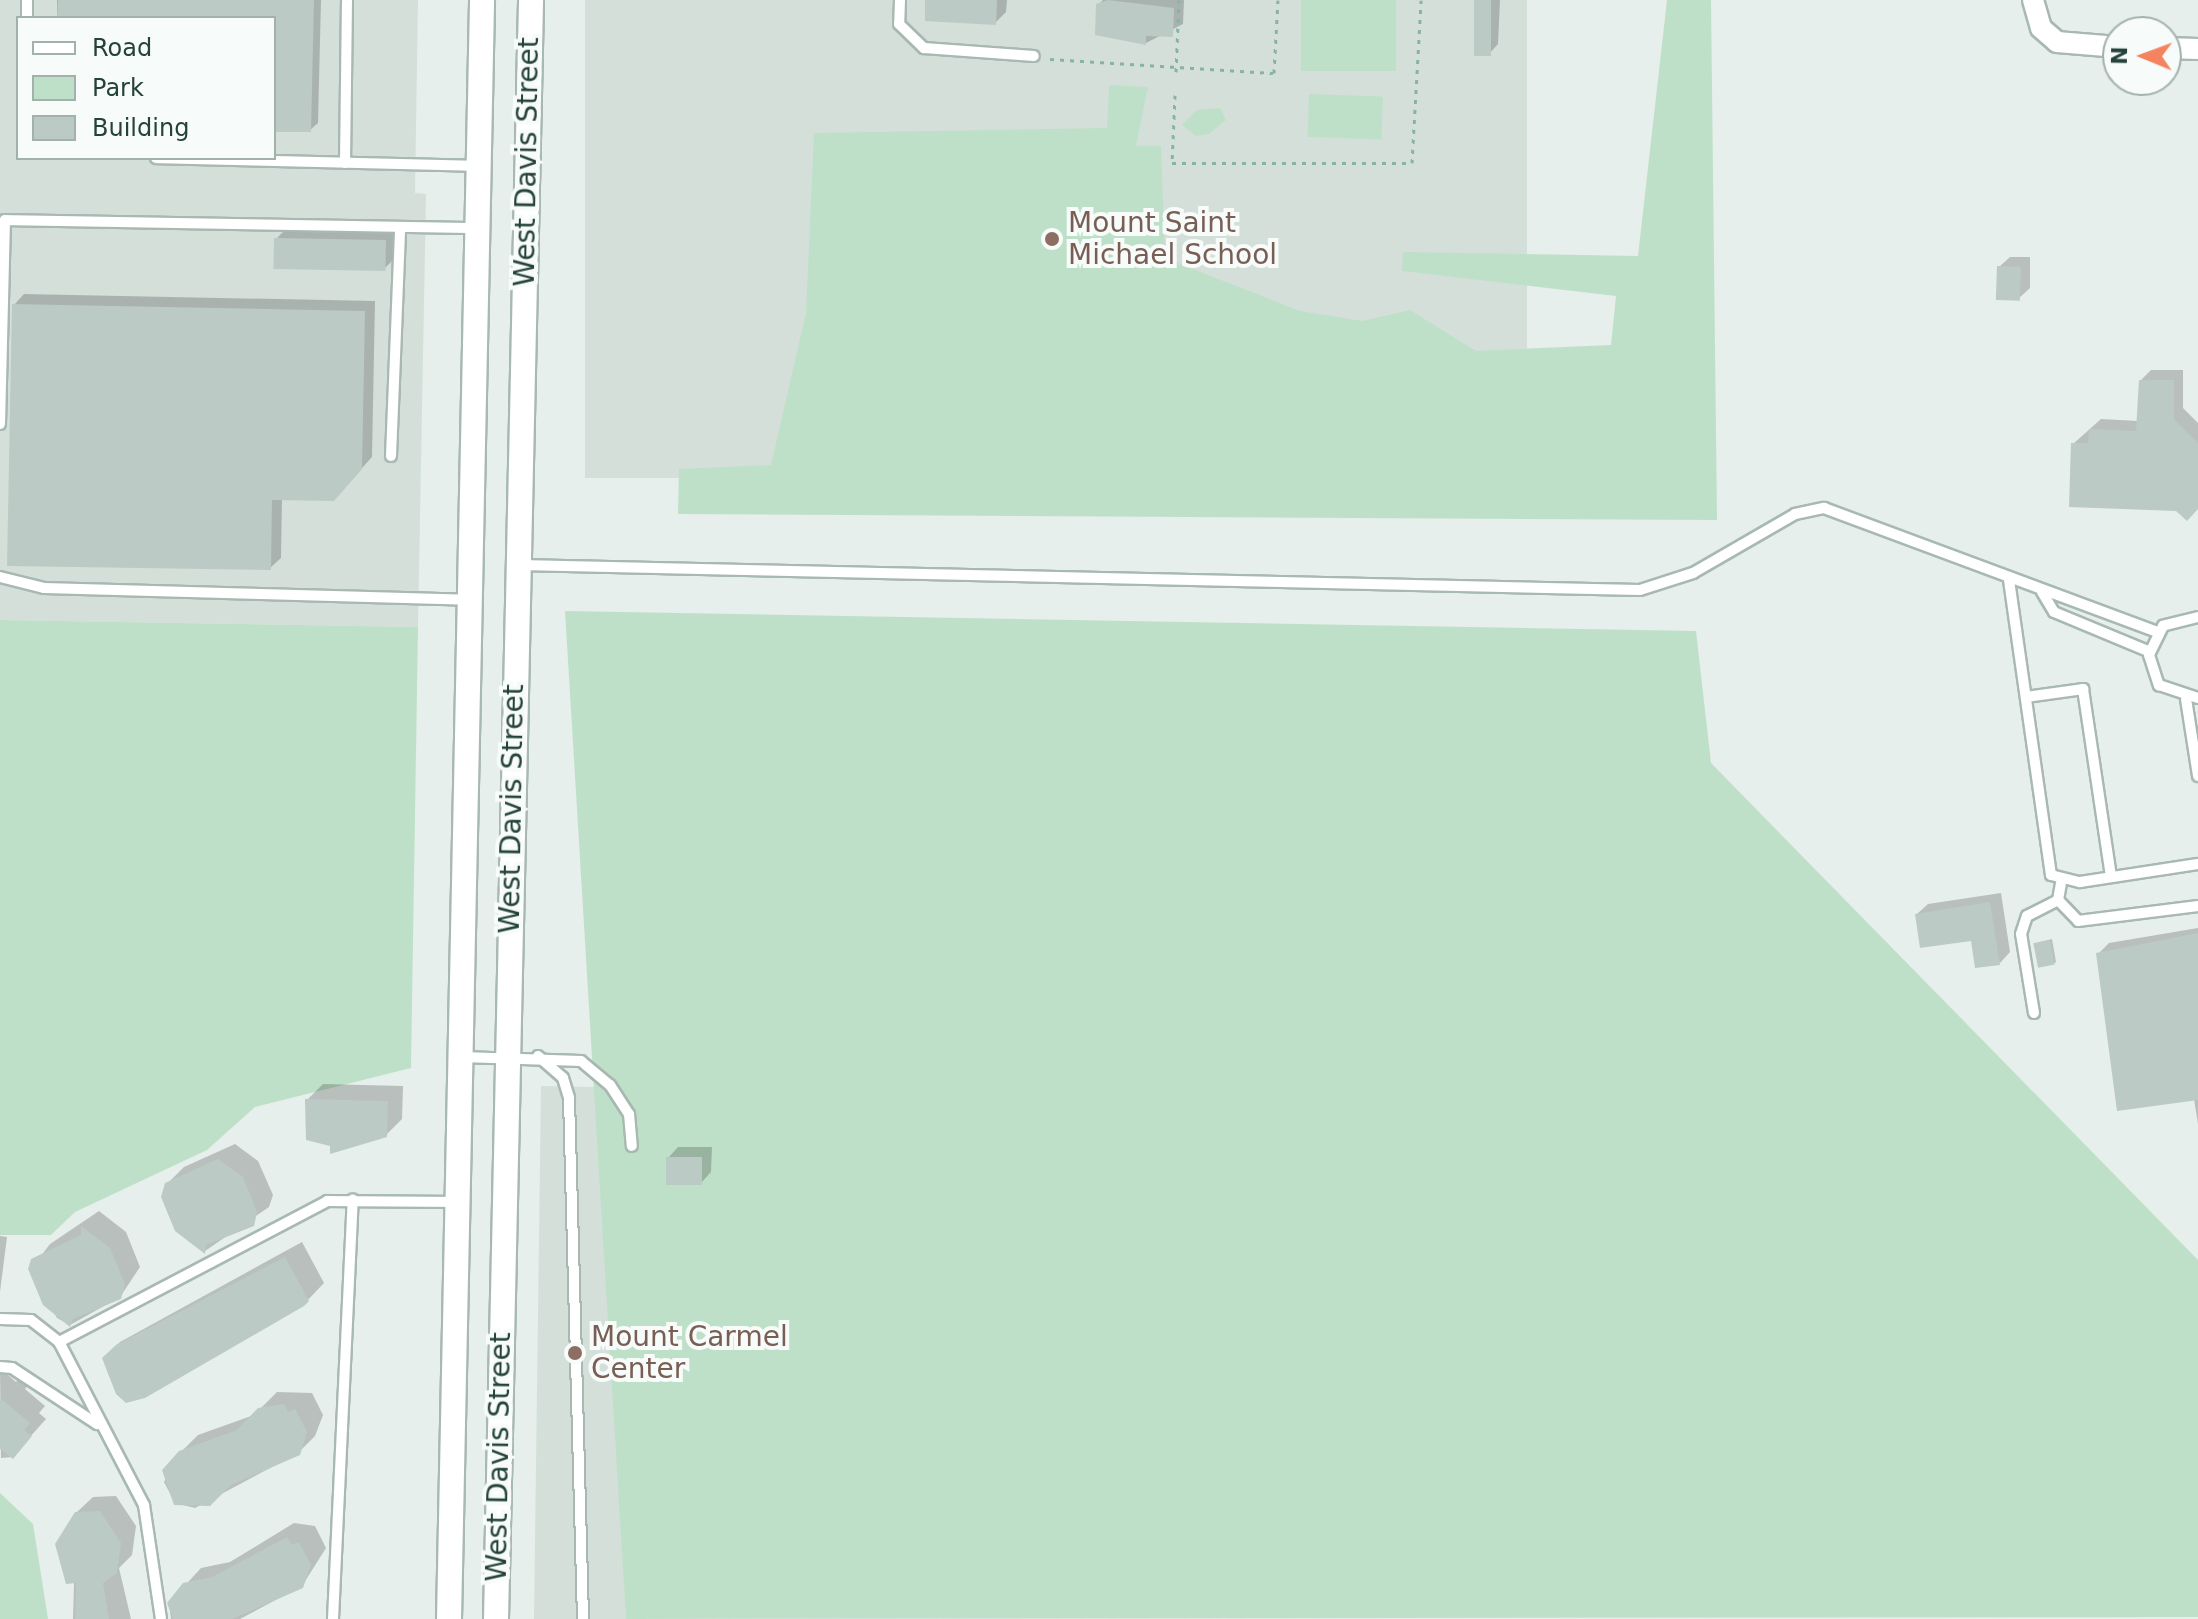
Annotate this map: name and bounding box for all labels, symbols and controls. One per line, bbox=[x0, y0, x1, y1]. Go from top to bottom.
legend bbox=[16, 16, 276, 160]
north arrow bbox=[2102, 16, 2182, 96]
text: Road bbox=[92, 34, 152, 62]
street label: West Davis Street bbox=[508, 37, 546, 287]
text: N bbox=[2107, 46, 2132, 65]
text: Park bbox=[92, 74, 144, 102]
text: Building bbox=[92, 114, 189, 142]
place label: Mount Saint Michael School bbox=[1068, 206, 1277, 272]
marker: Mount Saint Michael School bbox=[1043, 230, 1061, 248]
street label: West Davis Street bbox=[493, 684, 531, 934]
place label: Mount Carmel Center bbox=[591, 1320, 788, 1386]
street label: West Davis Street bbox=[480, 1332, 518, 1582]
marker: Mount Carmel Center bbox=[566, 1344, 584, 1362]

